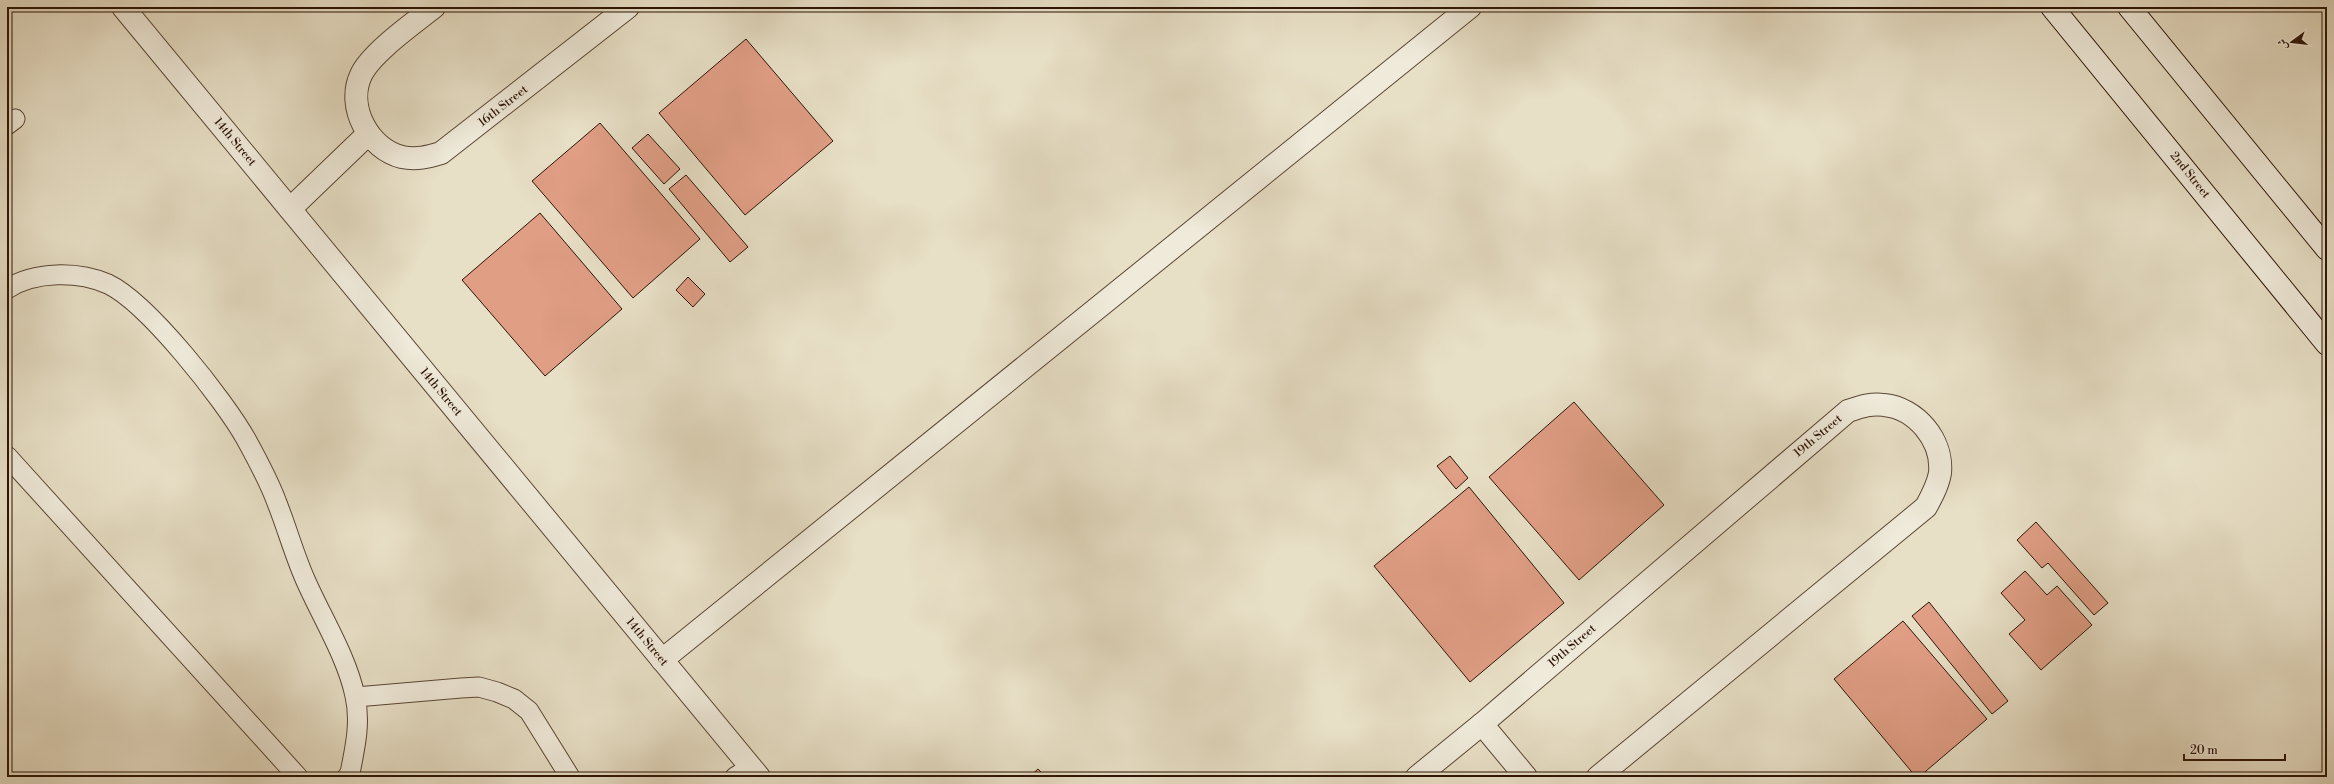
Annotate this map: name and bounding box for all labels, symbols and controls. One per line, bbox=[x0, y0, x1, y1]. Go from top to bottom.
north arrow bbox=[2272, 22, 2312, 62]
text: ش bbox=[2275, 37, 2291, 51]
street label: 16th Street bbox=[475, 82, 531, 130]
street label: 14th Street bbox=[210, 115, 260, 170]
street label: 2nd Street bbox=[2167, 149, 2214, 202]
street label: 14th Street bbox=[416, 365, 466, 420]
street label: 19th Street bbox=[1791, 411, 1846, 461]
street label: 14th Street bbox=[622, 615, 672, 670]
street label: 19th Street bbox=[1545, 621, 1600, 671]
scale bar bbox=[2184, 736, 2285, 762]
text: 20 m bbox=[2190, 743, 2218, 758]

